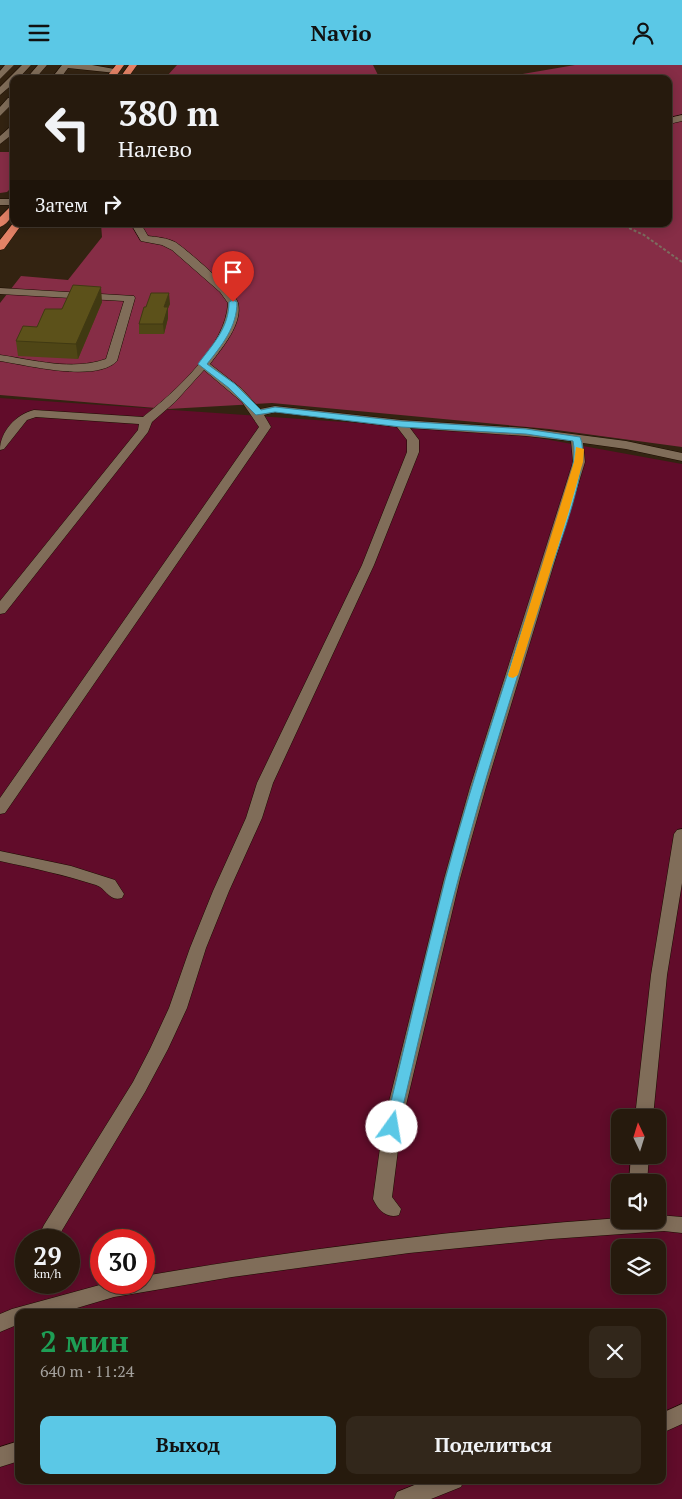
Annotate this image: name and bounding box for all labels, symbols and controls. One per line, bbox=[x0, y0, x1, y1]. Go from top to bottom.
text: Navio bbox=[310, 18, 372, 47]
icon: menu bbox=[25, 19, 53, 47]
icon: person bbox=[629, 19, 657, 47]
text: 380 m bbox=[118, 90, 219, 136]
icon: left bbox=[35, 95, 100, 160]
text: Налево bbox=[118, 134, 192, 163]
icon: right bbox=[98, 190, 126, 218]
text: Затем bbox=[35, 192, 88, 217]
pin bbox=[212, 251, 254, 302]
icon: arrive bbox=[219, 258, 247, 286]
position arrow bbox=[365, 1100, 417, 1152]
north arrow bbox=[611, 1109, 666, 1164]
map controls bbox=[611, 1109, 666, 1294]
button: sound bbox=[611, 1174, 666, 1229]
speed limit sign: 30 bbox=[90, 1229, 155, 1294]
text: 29 bbox=[33, 1239, 62, 1272]
button: layers bbox=[611, 1239, 666, 1294]
text: km/h bbox=[34, 1266, 61, 1281]
text: 2 мин bbox=[40, 1321, 129, 1361]
button: close bbox=[589, 1326, 641, 1378]
text: 640 m · 11:24 bbox=[40, 1360, 134, 1382]
button: Выход bbox=[40, 1416, 336, 1474]
button: Поделиться bbox=[346, 1416, 641, 1474]

